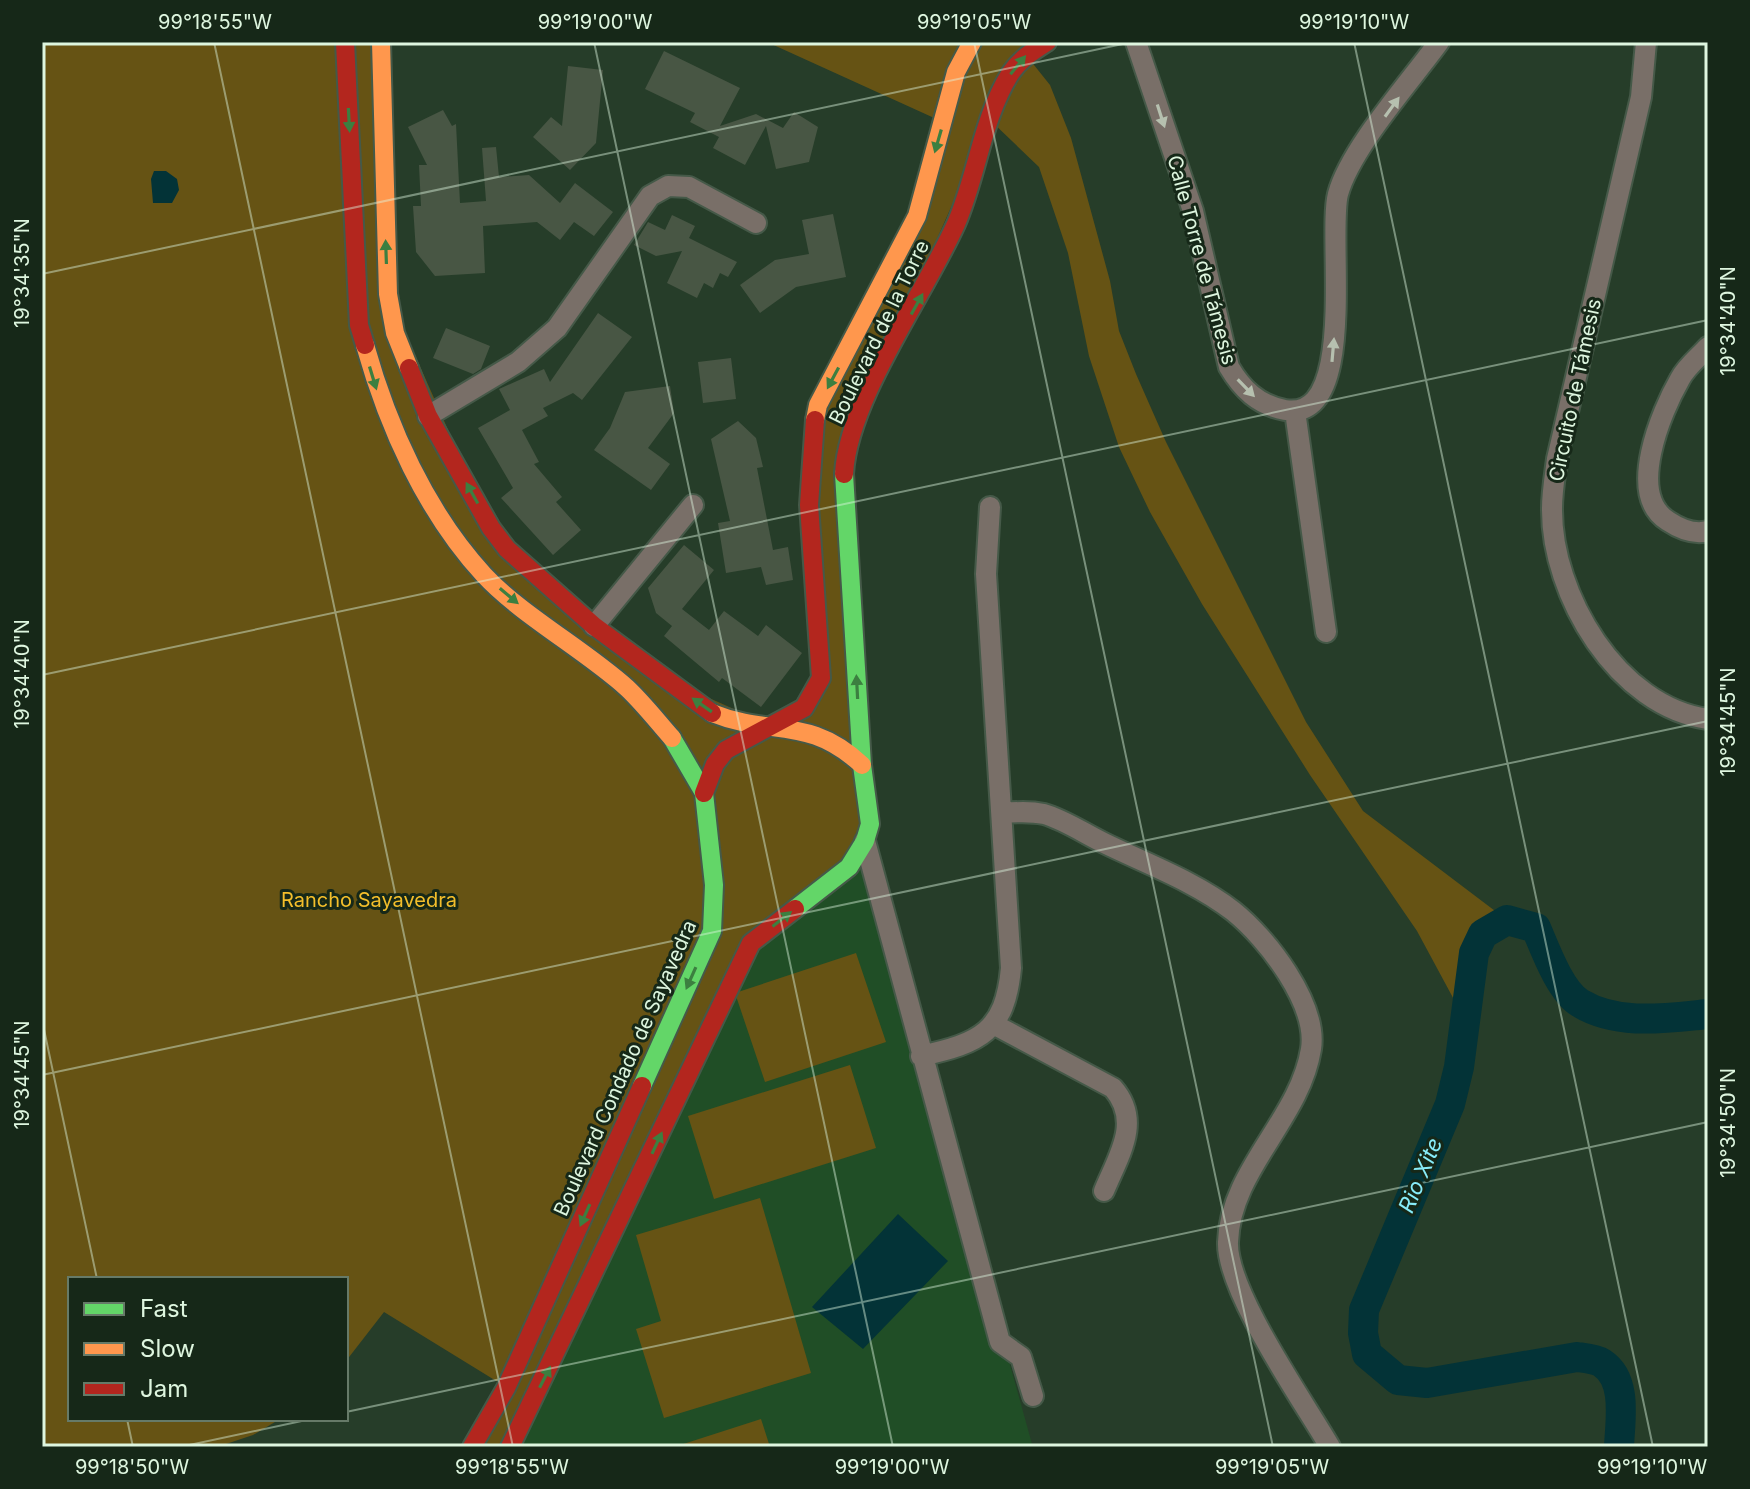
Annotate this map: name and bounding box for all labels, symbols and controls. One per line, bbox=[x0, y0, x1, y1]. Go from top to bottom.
text: 99°18'55"W bbox=[158, 10, 272, 34]
text: 99°19'00"W bbox=[538, 10, 653, 34]
text: 99°19'05"W bbox=[917, 10, 1031, 34]
text: 99°19'10"W bbox=[1299, 10, 1409, 34]
one-way arrow bbox=[1009, 55, 1025, 75]
one-way arrow bbox=[1383, 97, 1399, 117]
one-way arrow bbox=[1155, 104, 1167, 128]
one-way arrow bbox=[342, 108, 355, 133]
one-way arrow bbox=[931, 129, 943, 154]
street label: Calle Torre de Támesis bbox=[1162, 153, 1242, 367]
text: 19°34'35"N bbox=[10, 218, 34, 328]
street label: Boulevard de la Torre bbox=[824, 236, 934, 428]
one-way arrow bbox=[379, 239, 392, 264]
text: 19°34'40"N bbox=[1716, 266, 1740, 376]
one-way arrow bbox=[910, 293, 924, 315]
street label: Circuito de Támesis bbox=[1544, 297, 1606, 483]
one-way arrow bbox=[1327, 338, 1340, 363]
one-way arrow bbox=[368, 366, 380, 390]
one-way arrow bbox=[826, 366, 839, 389]
one-way arrow bbox=[1236, 379, 1255, 398]
one-way arrow bbox=[465, 482, 478, 505]
one-way arrow bbox=[498, 587, 518, 604]
text: 19°34'40"N bbox=[10, 619, 34, 729]
text: 19°34'45"N bbox=[1716, 667, 1740, 777]
one-way arrow bbox=[851, 674, 864, 699]
one-way arrow bbox=[691, 697, 713, 713]
park label: Rancho Sayavedra bbox=[281, 888, 457, 912]
one-way arrow bbox=[772, 911, 792, 927]
street label: Boulevard Condado de Sayavedra bbox=[549, 916, 701, 1220]
one-way arrow bbox=[685, 966, 698, 990]
text: 19°34'45"N bbox=[10, 1020, 34, 1130]
text: 19°34'50"N bbox=[1716, 1068, 1740, 1178]
one-way arrow bbox=[650, 1131, 664, 1154]
water label: Rio Xite bbox=[1393, 1134, 1447, 1216]
one-way arrow bbox=[578, 1203, 592, 1227]
legend bbox=[68, 1277, 348, 1421]
text: Fast bbox=[140, 1294, 188, 1323]
text: Slow bbox=[140, 1334, 195, 1363]
one-way arrow bbox=[538, 1366, 552, 1389]
text: Jam bbox=[140, 1374, 188, 1403]
text: 99°18'50"W bbox=[75, 1455, 189, 1479]
text: 99°18'55"W bbox=[455, 1455, 569, 1479]
text: 99°19'00"W bbox=[835, 1455, 950, 1479]
text: 99°19'05"W bbox=[1215, 1455, 1329, 1479]
text: 99°19'10"W bbox=[1597, 1455, 1707, 1479]

